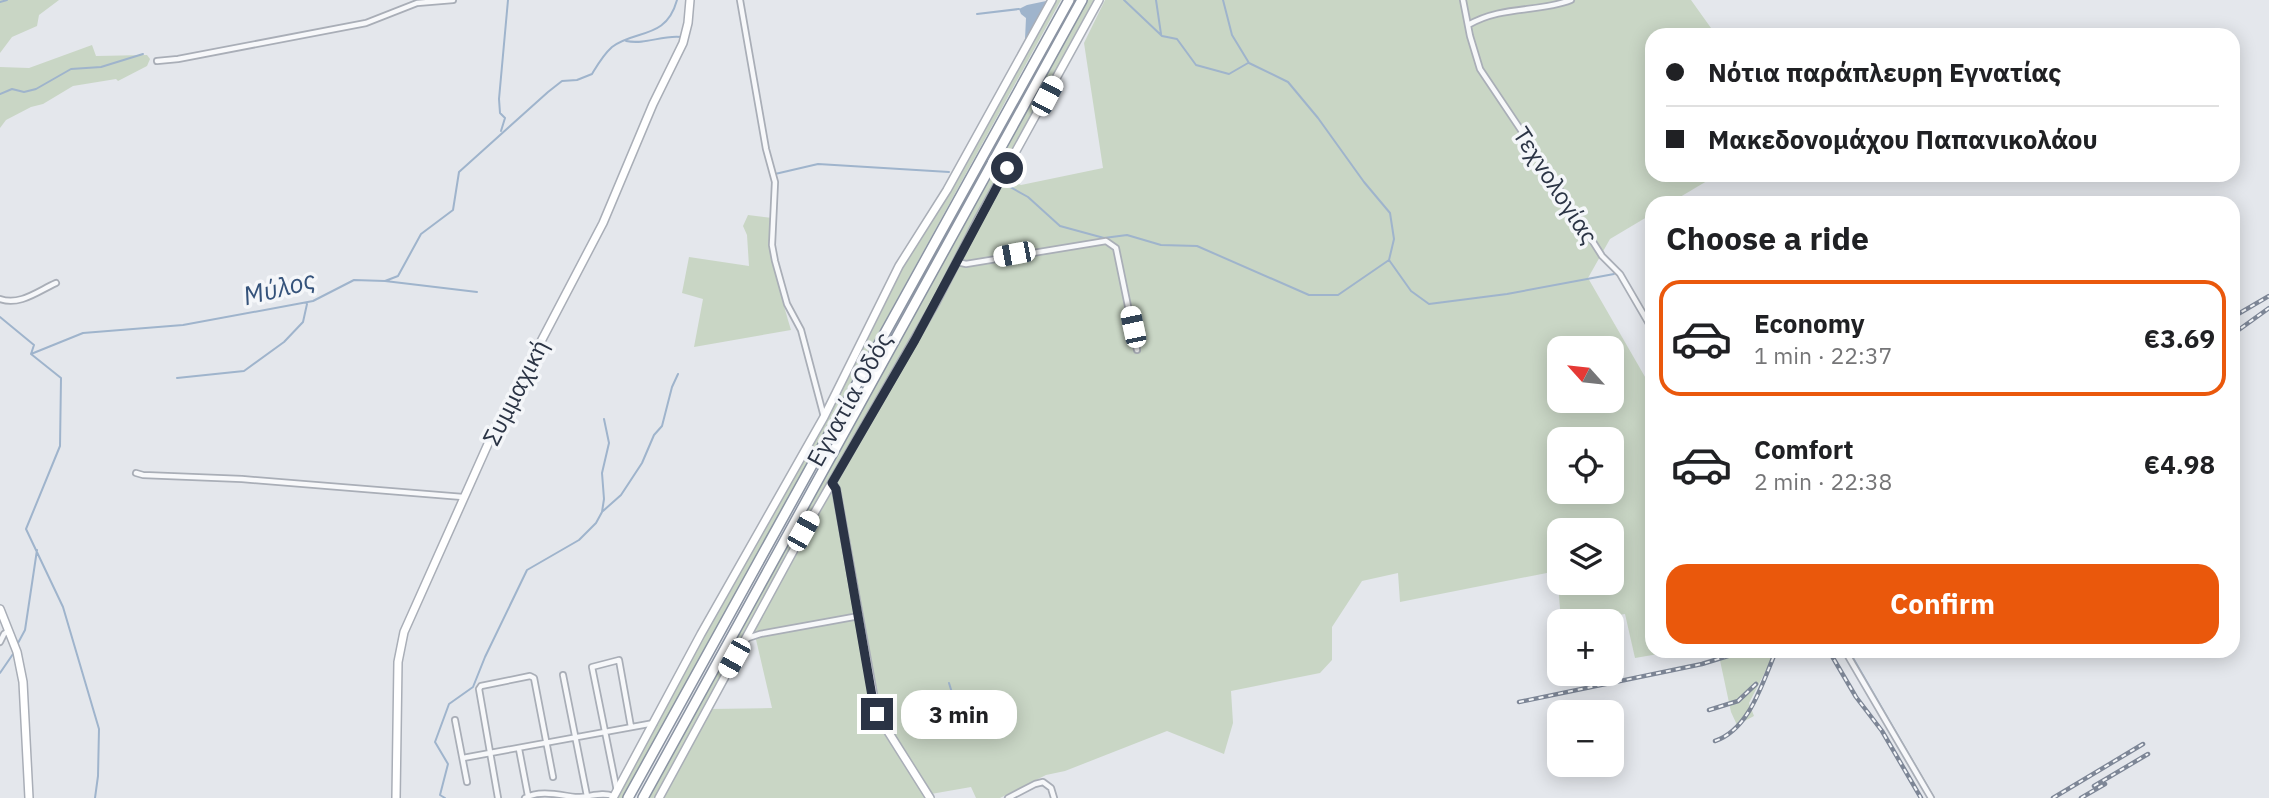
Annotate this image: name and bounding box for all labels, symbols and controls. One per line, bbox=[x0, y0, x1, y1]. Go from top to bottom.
text: Νότια παράπλευρη Εγνατίας bbox=[1708, 55, 2061, 89]
car bbox=[1028, 73, 1067, 119]
street label: Τεχνολογίας bbox=[1506, 120, 1606, 250]
text: Μακεδονομάχου Παπανικολάου bbox=[1708, 122, 2098, 156]
route start bbox=[991, 152, 1023, 184]
text: Choose a ride bbox=[1666, 217, 1869, 259]
car bbox=[992, 240, 1037, 268]
water label: Μύλος bbox=[239, 261, 319, 312]
car bbox=[1119, 304, 1148, 350]
text: Economy bbox=[1754, 306, 1865, 340]
icon: car bbox=[1670, 307, 1733, 370]
text: €3.69 bbox=[2144, 321, 2215, 355]
street label: Εγνατία Οδός bbox=[799, 326, 899, 472]
street label: Συμμαχική bbox=[475, 334, 555, 450]
north arrow bbox=[1547, 336, 1624, 413]
map controls bbox=[1547, 336, 1624, 777]
text: 1 min · 22:37 bbox=[1754, 340, 1892, 370]
button: locate bbox=[1547, 427, 1624, 504]
text: Comfort bbox=[1754, 432, 1853, 466]
icon: car bbox=[1670, 433, 1733, 496]
text: €4.98 bbox=[2144, 447, 2215, 481]
text: 2 min · 22:38 bbox=[1754, 466, 1892, 496]
car bbox=[784, 508, 823, 554]
button: layers bbox=[1547, 518, 1624, 595]
button: Confirm bbox=[1666, 564, 2219, 644]
button: + bbox=[1547, 609, 1624, 686]
car bbox=[715, 635, 754, 681]
callout: 3 min bbox=[902, 690, 1017, 738]
route end bbox=[861, 698, 893, 730]
text: 3 min bbox=[929, 699, 989, 729]
button: − bbox=[1547, 700, 1624, 777]

